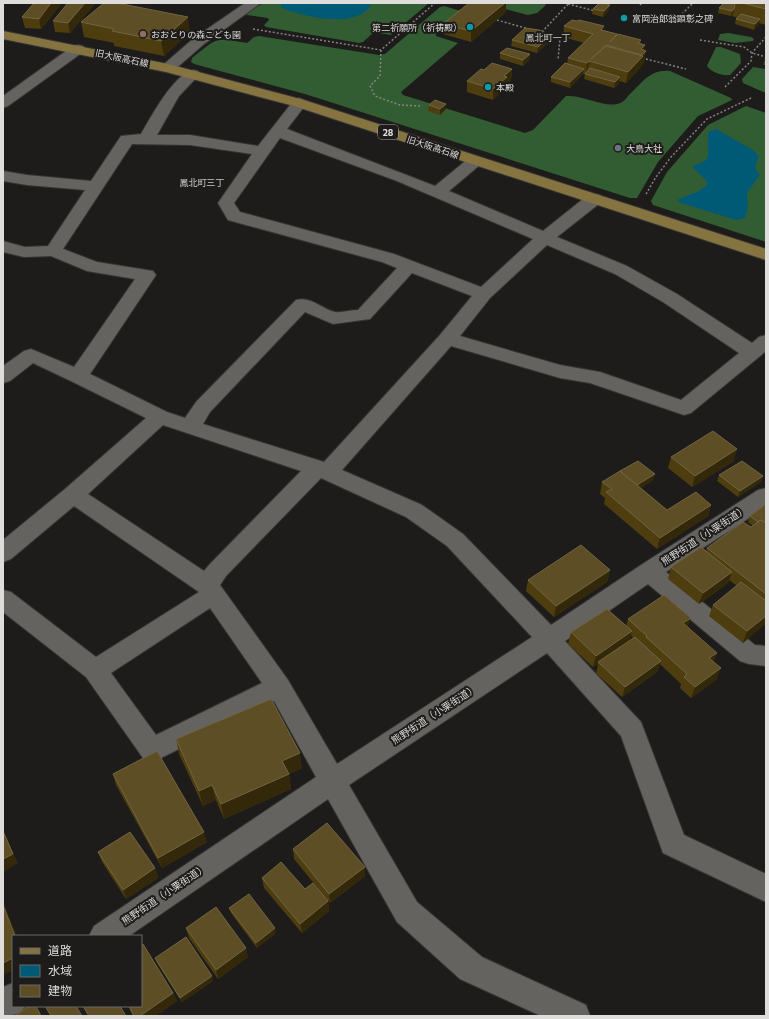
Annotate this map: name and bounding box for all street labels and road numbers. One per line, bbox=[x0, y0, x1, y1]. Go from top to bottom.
street label: 旧大阪高石線 bbox=[94, 47, 151, 69]
road number: 28 bbox=[378, 125, 398, 139]
street label: 旧大阪高石線 bbox=[406, 133, 461, 161]
street label: 熊野街道（小栗街道） bbox=[659, 503, 749, 567]
street label: 熊野街道（小栗街道） bbox=[389, 682, 479, 746]
street label: 熊野街道（小栗街道） bbox=[119, 861, 209, 927]

